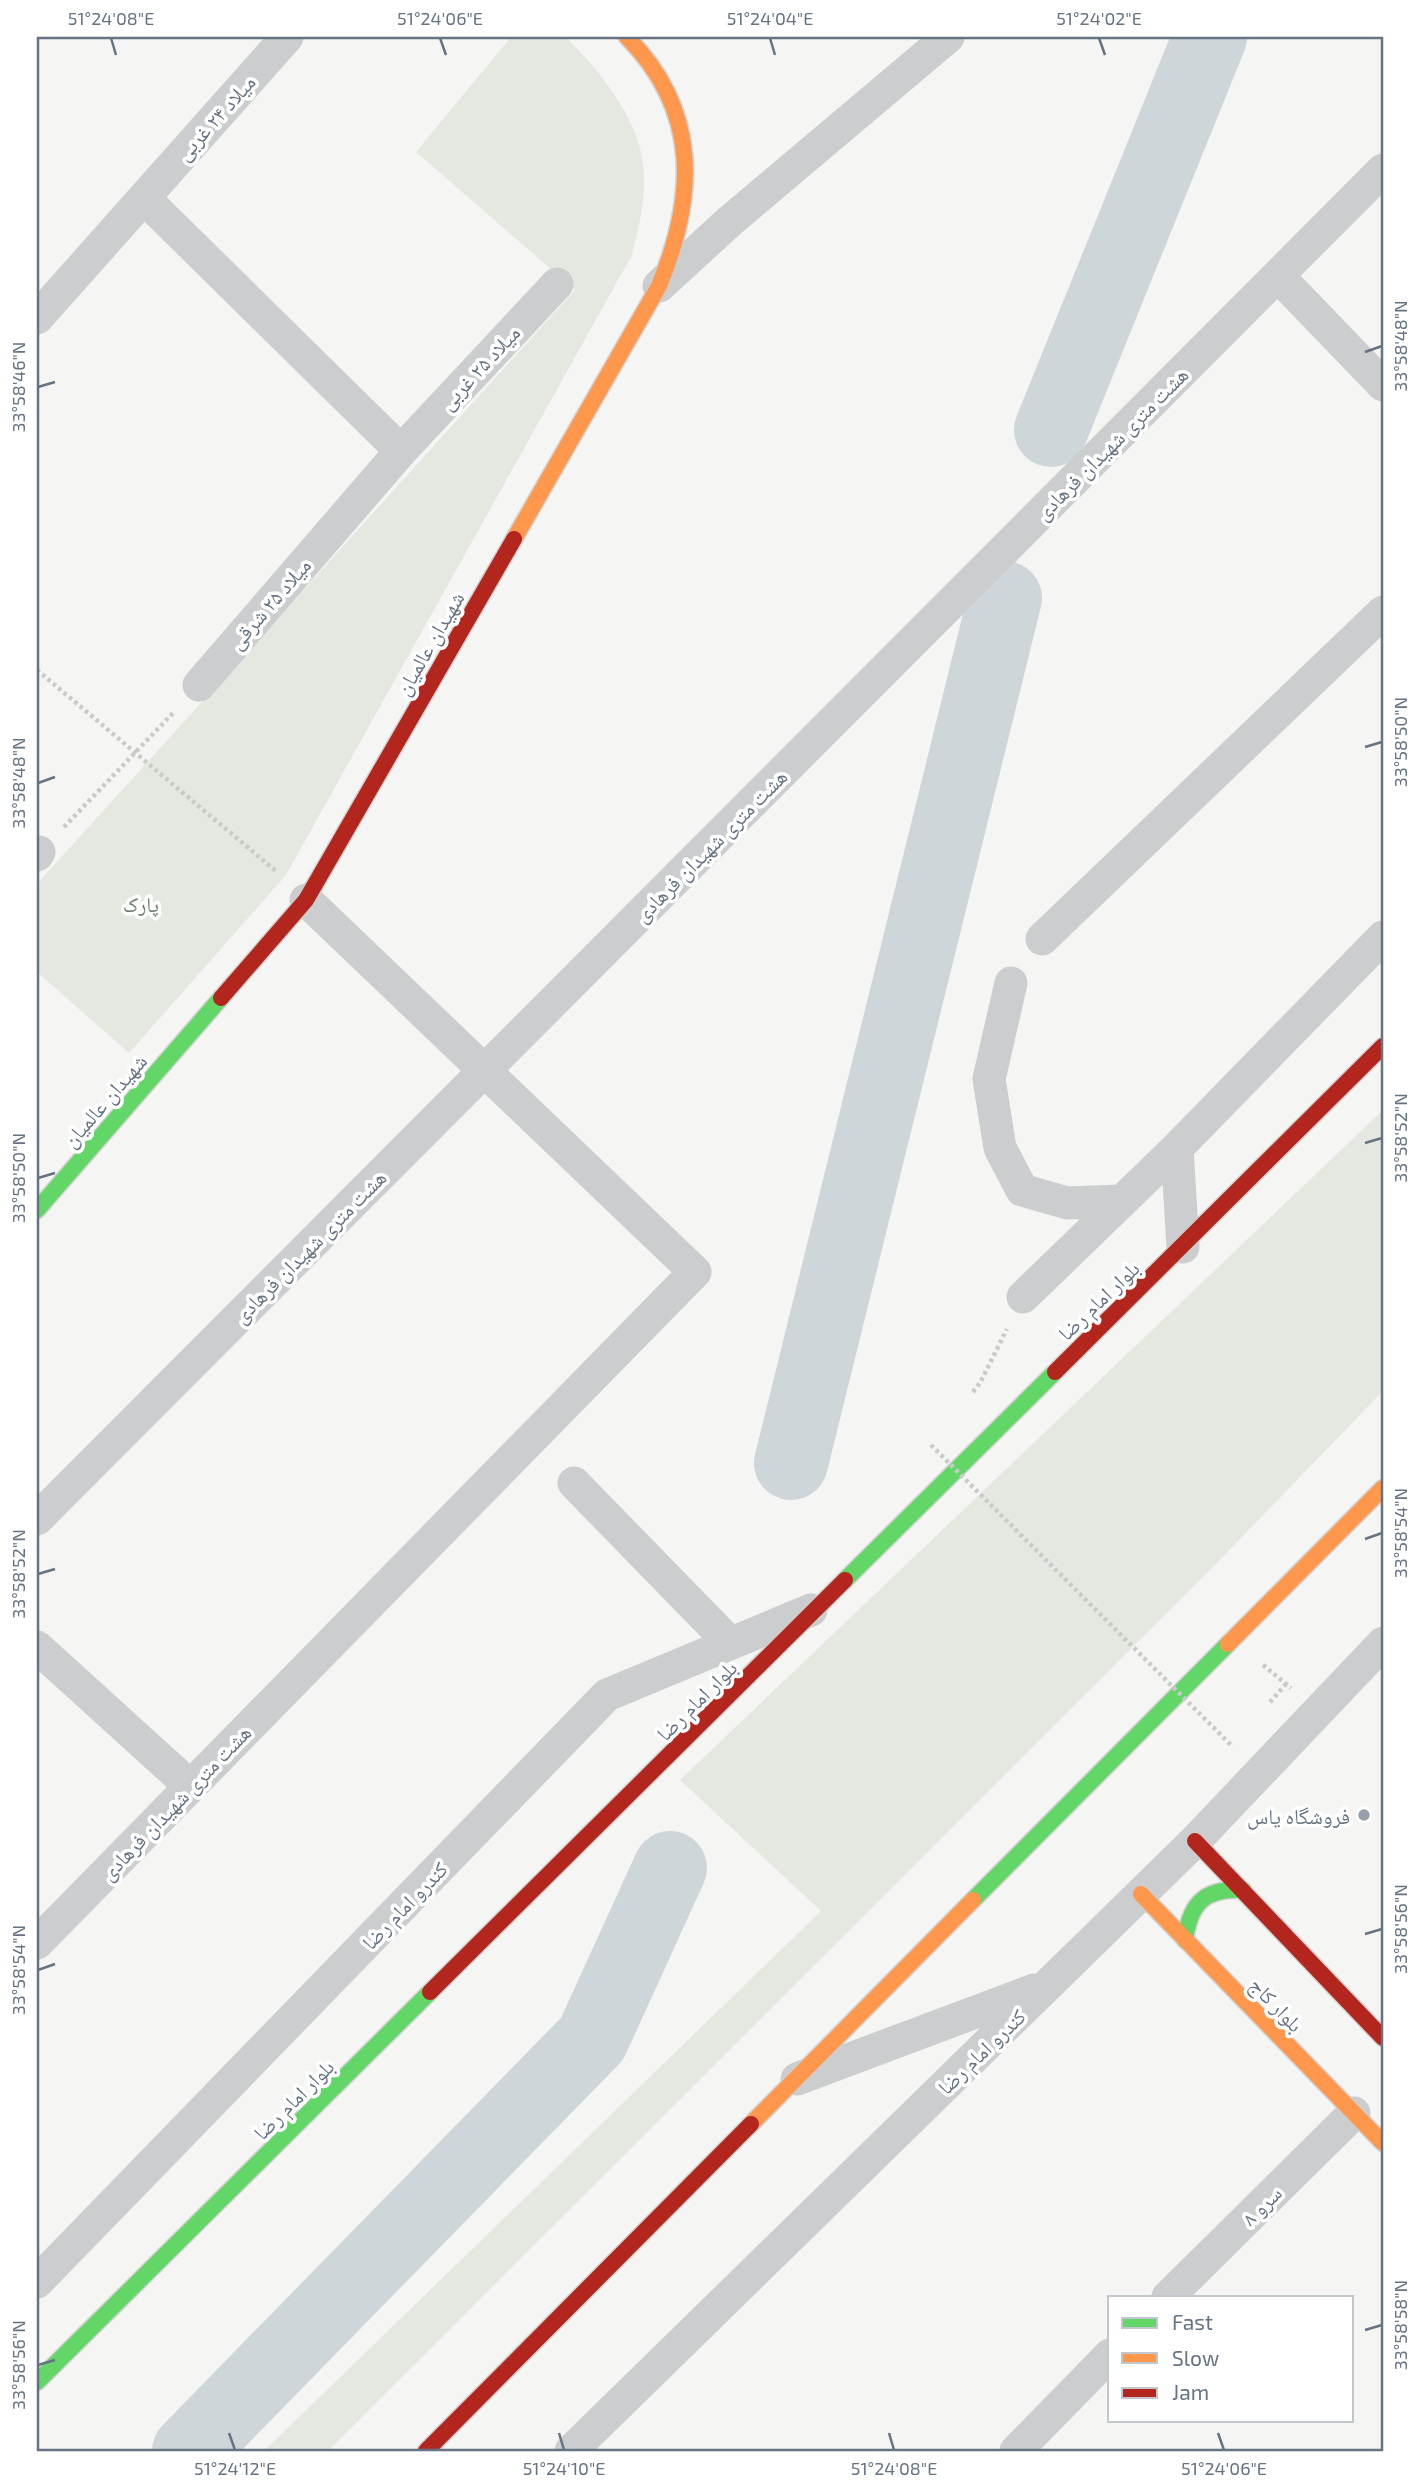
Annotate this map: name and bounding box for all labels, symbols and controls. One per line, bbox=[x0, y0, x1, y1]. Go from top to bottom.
text: 51°24'08"E bbox=[68, 7, 154, 29]
text: 51°24'06"E bbox=[397, 7, 483, 29]
text: 51°24'04"E bbox=[727, 7, 813, 29]
text: 51°24'02"E bbox=[1056, 7, 1142, 29]
street label: میلاد ۲۴ غربی bbox=[170, 69, 261, 166]
text: 33°58'48"N bbox=[1389, 300, 1411, 392]
street label: میلاد ۲۵ غربی bbox=[434, 320, 526, 416]
text: 33°58'46"N bbox=[7, 342, 29, 432]
street label: هشت متری شهیدان فرهادی bbox=[1029, 361, 1193, 525]
street label: میلاد ۲۵ شرقی bbox=[223, 552, 317, 655]
street label: شهیدان عالمیان bbox=[389, 587, 470, 700]
text: 33°58'50"N bbox=[1389, 697, 1411, 787]
text: 33°58'48"N bbox=[7, 737, 29, 829]
street label: هشت متری شهیدان فرهادی bbox=[628, 763, 792, 927]
park label: پارک bbox=[123, 891, 159, 917]
street label: شهیدان عالمیان bbox=[57, 1048, 152, 1152]
text: 33°58'52"N bbox=[1389, 1093, 1411, 1183]
text: 33°58'50"N bbox=[7, 1133, 29, 1223]
street label: هشت متری شهیدان فرهادی bbox=[227, 1164, 391, 1328]
street label: بلوار امام رضا bbox=[1052, 1255, 1146, 1347]
text: 33°58'54"N bbox=[1389, 1488, 1411, 1578]
text: 33°58'52"N bbox=[7, 1529, 29, 1619]
street label: بلوار امام رضا bbox=[651, 1655, 743, 1747]
street label: هشت متری شهیدان فرهادی bbox=[94, 1719, 256, 1885]
place label: فروشگاه یاس bbox=[1247, 1803, 1350, 1830]
marker: فروشگاه یاس bbox=[1356, 1807, 1372, 1823]
street label: کندرو امام رضا bbox=[356, 1856, 454, 1956]
text: 33°58'56"N bbox=[1389, 1884, 1411, 1974]
text: 33°58'54"N bbox=[7, 1925, 29, 2015]
street label: بلوار کاج bbox=[1244, 1972, 1309, 2038]
street label: کندرو امام رضا bbox=[932, 2003, 1032, 2101]
street label: بلوار امام رضا bbox=[248, 2054, 340, 2146]
street label: سرو ۸ bbox=[1236, 2180, 1286, 2230]
text: 33°58'58"N bbox=[1389, 2280, 1411, 2370]
legend bbox=[1108, 2296, 1354, 2422]
text: Fast bbox=[1172, 2309, 1213, 2334]
text: 33°58'56"N bbox=[7, 2320, 29, 2410]
text: Slow bbox=[1172, 2345, 1219, 2370]
text: Jam bbox=[1172, 2379, 1209, 2404]
text: 51°24'12"E bbox=[194, 2457, 276, 2479]
text: 51°24'10"E bbox=[523, 2457, 605, 2479]
text: 51°24'08"E bbox=[851, 2457, 937, 2479]
text: 51°24'06"E bbox=[1181, 2457, 1267, 2479]

